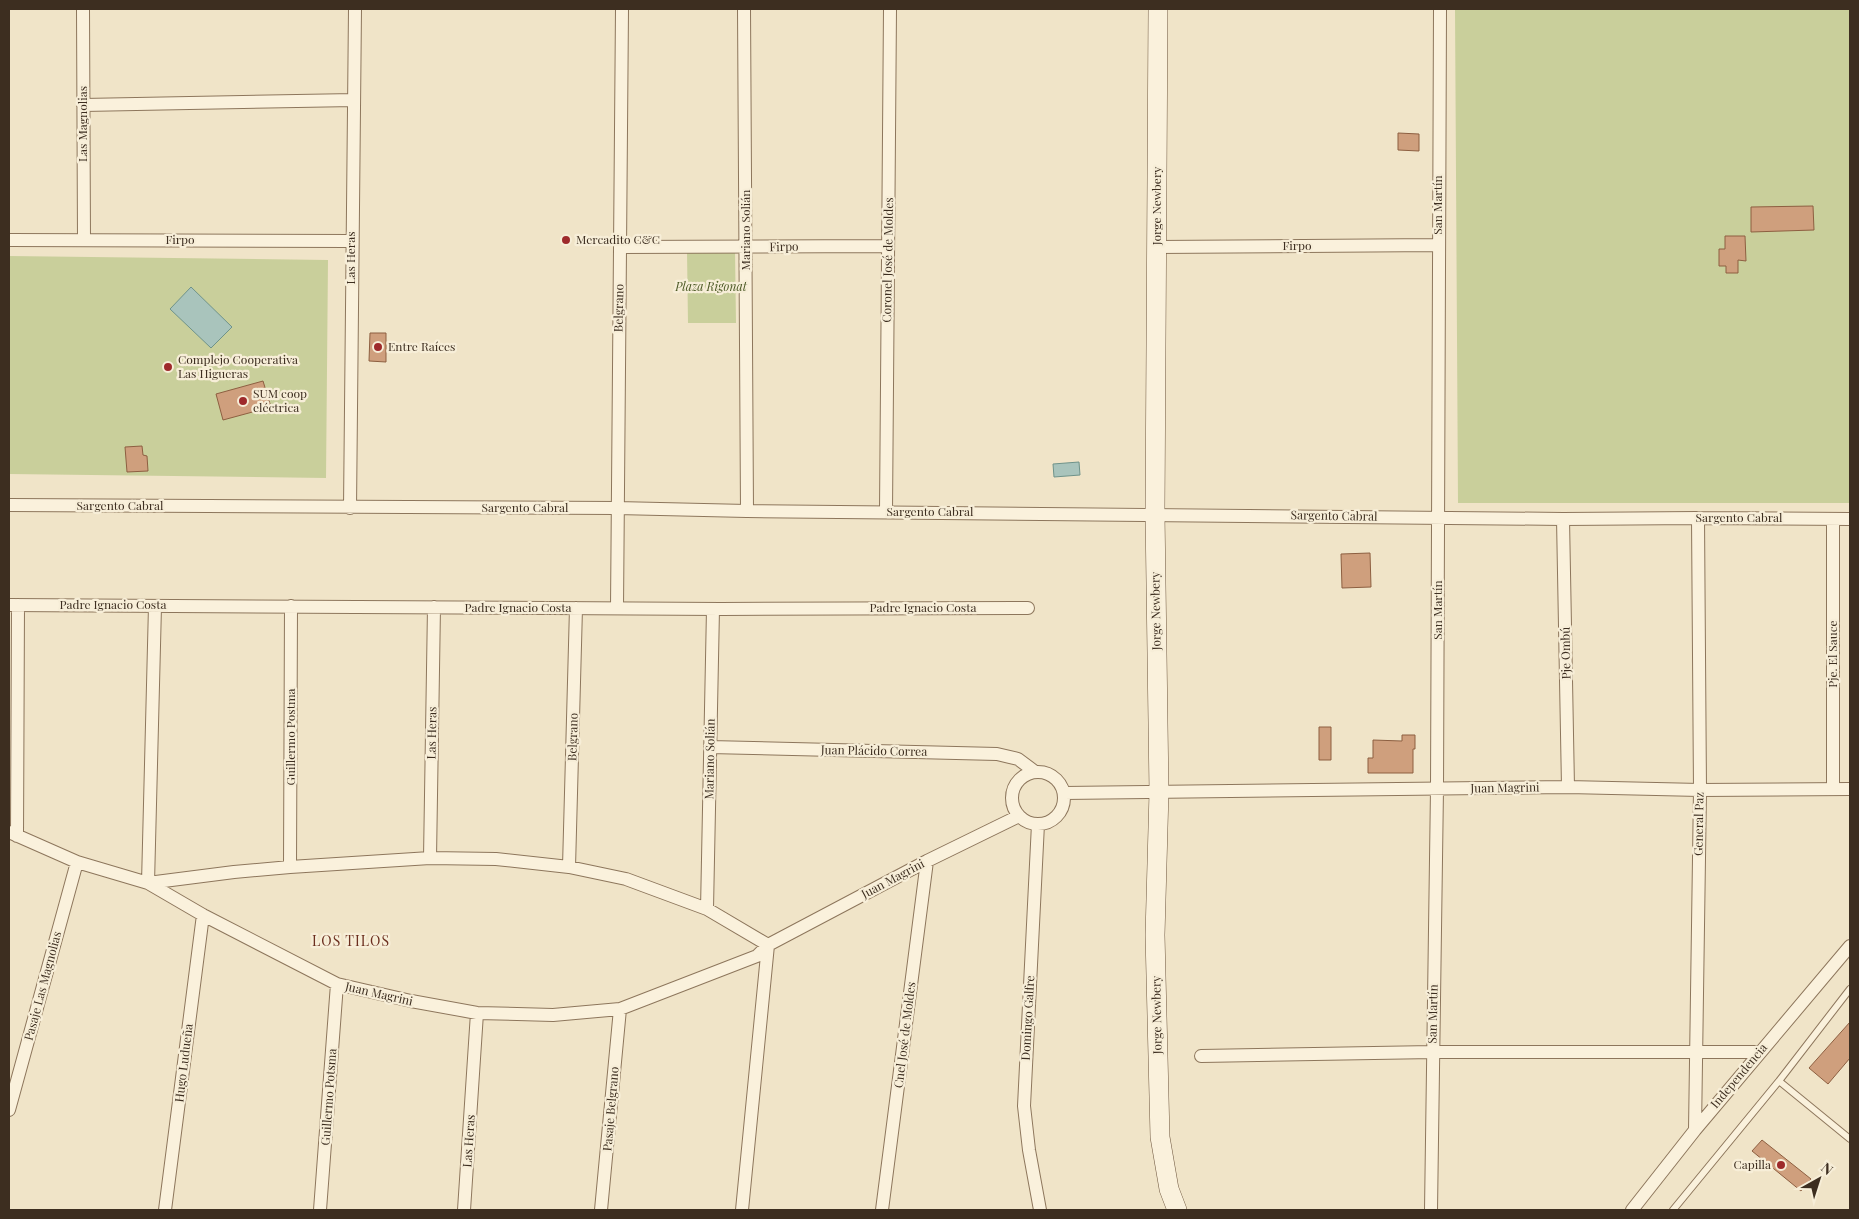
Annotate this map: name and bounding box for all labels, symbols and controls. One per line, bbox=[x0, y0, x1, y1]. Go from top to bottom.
street label: Las Magnolias bbox=[74, 86, 90, 162]
street label: Jorge Newbery bbox=[1148, 167, 1164, 246]
street label: San Martín bbox=[1429, 175, 1445, 235]
street label: Mariano Solián bbox=[737, 190, 753, 270]
street label: Coronel José de Moldes bbox=[878, 197, 896, 323]
street label: Firpo bbox=[165, 231, 195, 247]
street label: Las Heras bbox=[342, 231, 358, 285]
place label: Mercadito C&C bbox=[576, 231, 660, 247]
marker: Mercadito C&C bbox=[560, 234, 572, 246]
street label: Firpo bbox=[1282, 237, 1312, 253]
street label: Firpo bbox=[769, 238, 799, 254]
park label: Plaza Rigonat bbox=[674, 278, 748, 294]
street label: Belgrano bbox=[610, 283, 626, 332]
place label: Entre Raíces bbox=[388, 338, 455, 354]
marker: Entre Raíces bbox=[372, 341, 384, 353]
place label: Complejo Cooperativa Las Higueras bbox=[178, 351, 298, 381]
marker: Complejo Cooperativa Las Higueras bbox=[162, 361, 174, 373]
place label: SUM coop eléctrica bbox=[253, 385, 307, 415]
marker: SUM coop eléctrica bbox=[237, 395, 249, 407]
street label: Sargento Cabral bbox=[77, 497, 164, 513]
street label: Sargento Cabral bbox=[482, 499, 569, 515]
street label: Sargento Cabral bbox=[887, 503, 974, 519]
street label: Sargento Cabral bbox=[1290, 506, 1378, 524]
street label: Sargento Cabral bbox=[1696, 509, 1783, 525]
street label: Jorge Newbery bbox=[1146, 572, 1164, 651]
street label: San Martín bbox=[1429, 580, 1445, 640]
street label: Padre Ignacio Costa bbox=[60, 596, 166, 612]
street label: Padre Ignacio Costa bbox=[465, 599, 571, 615]
street label: Padre Ignacio Costa bbox=[870, 599, 976, 615]
street label: Pje. El Sauce bbox=[1824, 620, 1840, 688]
street label: Pje Ombú bbox=[1557, 627, 1573, 679]
street label: Guillermo Postma bbox=[282, 688, 298, 786]
street label: Las Heras bbox=[423, 706, 439, 760]
street label: Belgrano bbox=[563, 712, 581, 761]
street label: Mariano Solián bbox=[700, 718, 718, 800]
street label: Juan Plácido Correa bbox=[820, 741, 927, 759]
street label: Juan Magrini bbox=[1469, 778, 1540, 796]
street label: General Paz bbox=[1689, 792, 1707, 856]
street label: Juan Magrini bbox=[857, 855, 927, 902]
street label: Pasaje Las Magnolias bbox=[20, 929, 64, 1042]
district label: LOS TILOS bbox=[312, 931, 390, 950]
street label: Domingo Galfre bbox=[1017, 975, 1037, 1061]
street label: Jorge Newbery bbox=[1147, 976, 1165, 1055]
street label: Juan Magrini bbox=[343, 977, 415, 1009]
street label: Cnel José de Moldes bbox=[890, 981, 918, 1089]
street label: San Martín bbox=[1423, 984, 1441, 1044]
street label: Hugo Ludueña bbox=[170, 1023, 196, 1103]
street label: Independencia bbox=[1706, 1040, 1770, 1111]
street label: Guillermo Potsma bbox=[317, 1048, 339, 1146]
street label: Pasaje Belgrano bbox=[598, 1066, 622, 1152]
street label: Las Heras bbox=[458, 1114, 478, 1168]
north arrow bbox=[1794, 1154, 1844, 1204]
place label: Capilla bbox=[1733, 1156, 1771, 1172]
text: N bbox=[1818, 1158, 1837, 1179]
marker: Capilla bbox=[1775, 1159, 1787, 1171]

